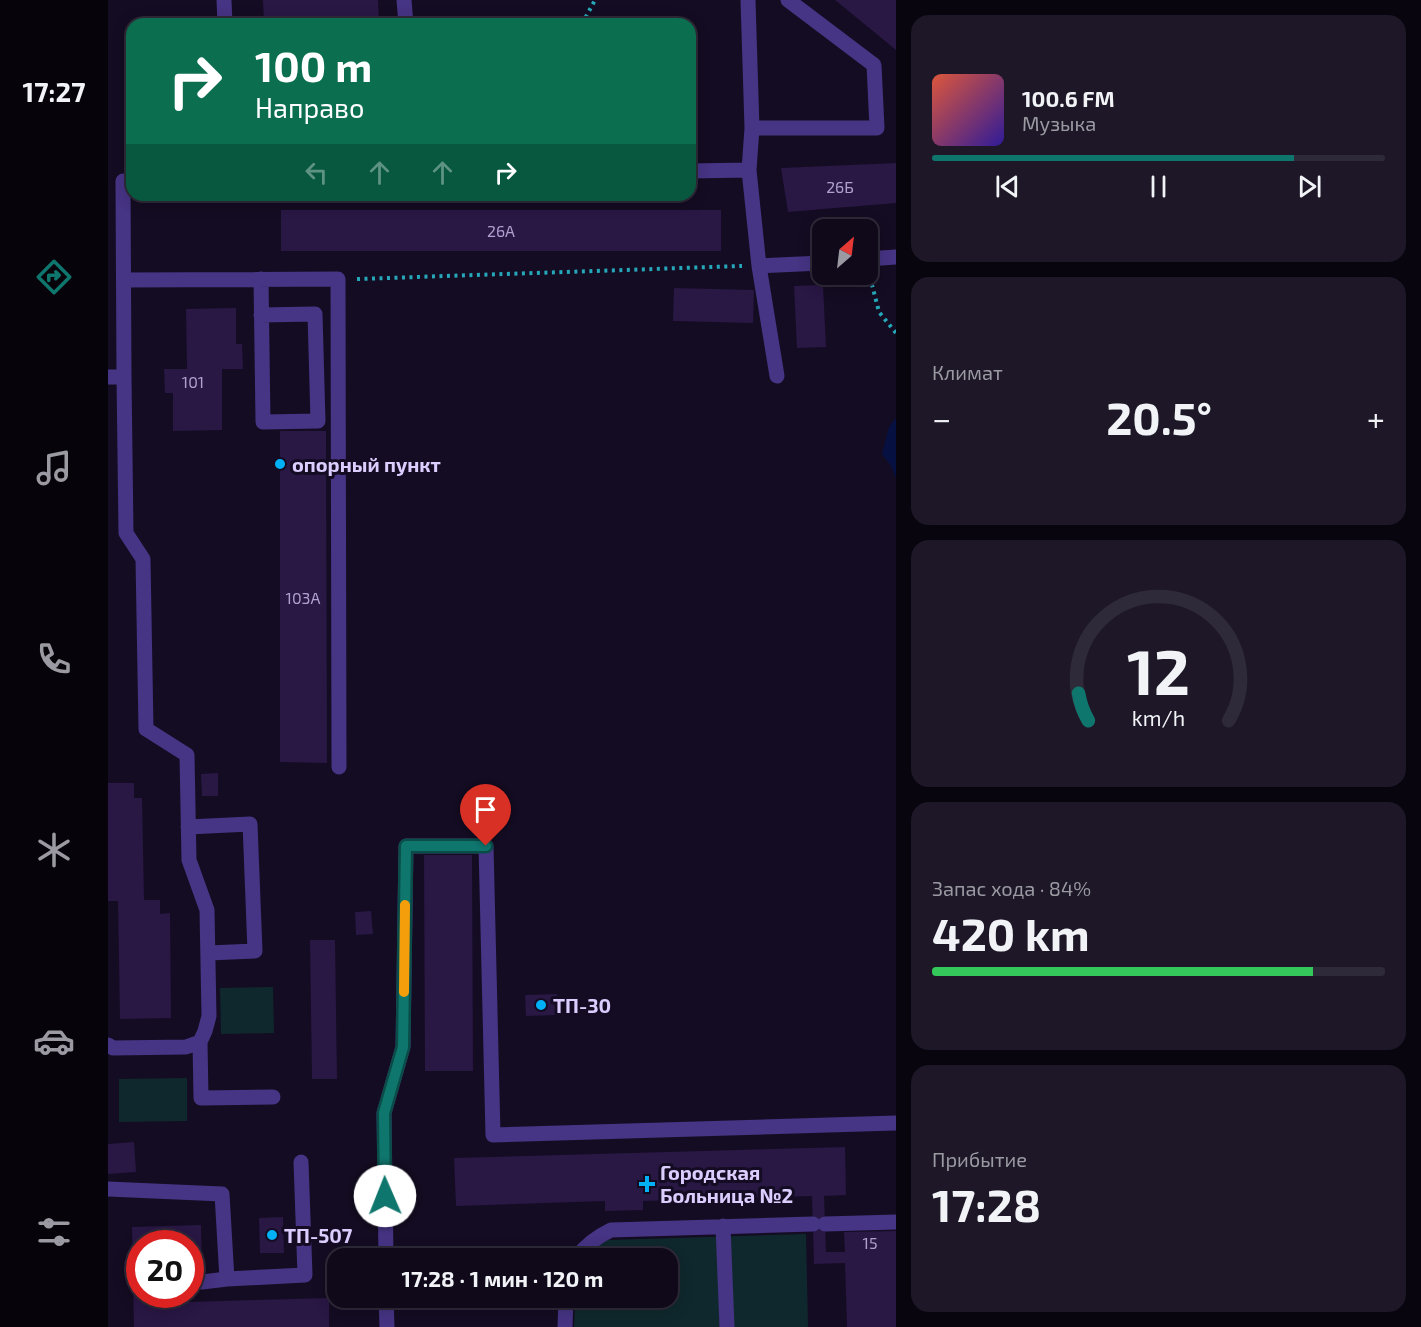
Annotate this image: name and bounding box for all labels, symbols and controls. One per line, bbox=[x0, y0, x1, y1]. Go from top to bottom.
text: 100 m bbox=[255, 40, 372, 90]
icon: right bbox=[156, 42, 234, 120]
text: 17:27 bbox=[23, 75, 85, 107]
text: 100.6 FM bbox=[1022, 85, 1115, 111]
text: Направо bbox=[255, 91, 364, 123]
text: Музыка bbox=[1022, 111, 1096, 135]
icon: left bbox=[300, 156, 333, 189]
icon: ahead bbox=[363, 156, 396, 189]
icon: ahead bbox=[426, 156, 459, 189]
icon: right bbox=[489, 156, 522, 189]
icon: previous bbox=[991, 170, 1024, 203]
icon: pause bbox=[1142, 170, 1175, 203]
icon: next bbox=[1293, 170, 1326, 203]
house number: 26Б bbox=[826, 177, 854, 196]
north arrow bbox=[812, 219, 878, 285]
map controls bbox=[812, 219, 878, 285]
house number: 26А bbox=[487, 221, 515, 240]
icon: directions bbox=[33, 256, 75, 298]
text: Климат bbox=[932, 360, 1003, 384]
house number: 101 bbox=[182, 372, 204, 391]
text: 20.5° bbox=[1106, 390, 1212, 444]
text: − bbox=[932, 398, 951, 438]
text: + bbox=[1367, 398, 1385, 438]
icon: music bbox=[33, 447, 75, 489]
place label: опорный пункт bbox=[292, 452, 441, 476]
marker: опорный пункт bbox=[273, 457, 287, 471]
house number: 103А bbox=[286, 588, 320, 607]
text: 12 bbox=[1127, 633, 1190, 708]
icon: phone bbox=[33, 638, 75, 680]
text: km/h bbox=[1132, 705, 1185, 730]
pin bbox=[460, 784, 511, 846]
icon: arrive bbox=[469, 793, 502, 826]
icon: climate bbox=[33, 829, 75, 871]
text: Запас хода · 84% bbox=[932, 876, 1091, 900]
text: 420 km bbox=[932, 906, 1090, 960]
place label: ТП-30 bbox=[553, 993, 611, 1017]
marker: ТП-30 bbox=[534, 998, 548, 1012]
icon: car bbox=[33, 1020, 75, 1062]
text: Прибытие bbox=[932, 1147, 1027, 1171]
place label: Городская Больница №2 bbox=[660, 1160, 793, 1207]
position arrow bbox=[353, 1164, 417, 1228]
marker: Городская Больница №2 bbox=[638, 1175, 656, 1193]
text: 17:28 bbox=[932, 1177, 1041, 1231]
icon: filters bbox=[33, 1211, 75, 1253]
place label: ТП-507 bbox=[284, 1223, 353, 1247]
marker: ТП-507 bbox=[265, 1228, 279, 1242]
speed limit sign: 20 bbox=[126, 1230, 204, 1308]
house number: 15 bbox=[863, 1233, 877, 1252]
text: 17:28 · 1 мин · 120 m bbox=[402, 1265, 603, 1291]

